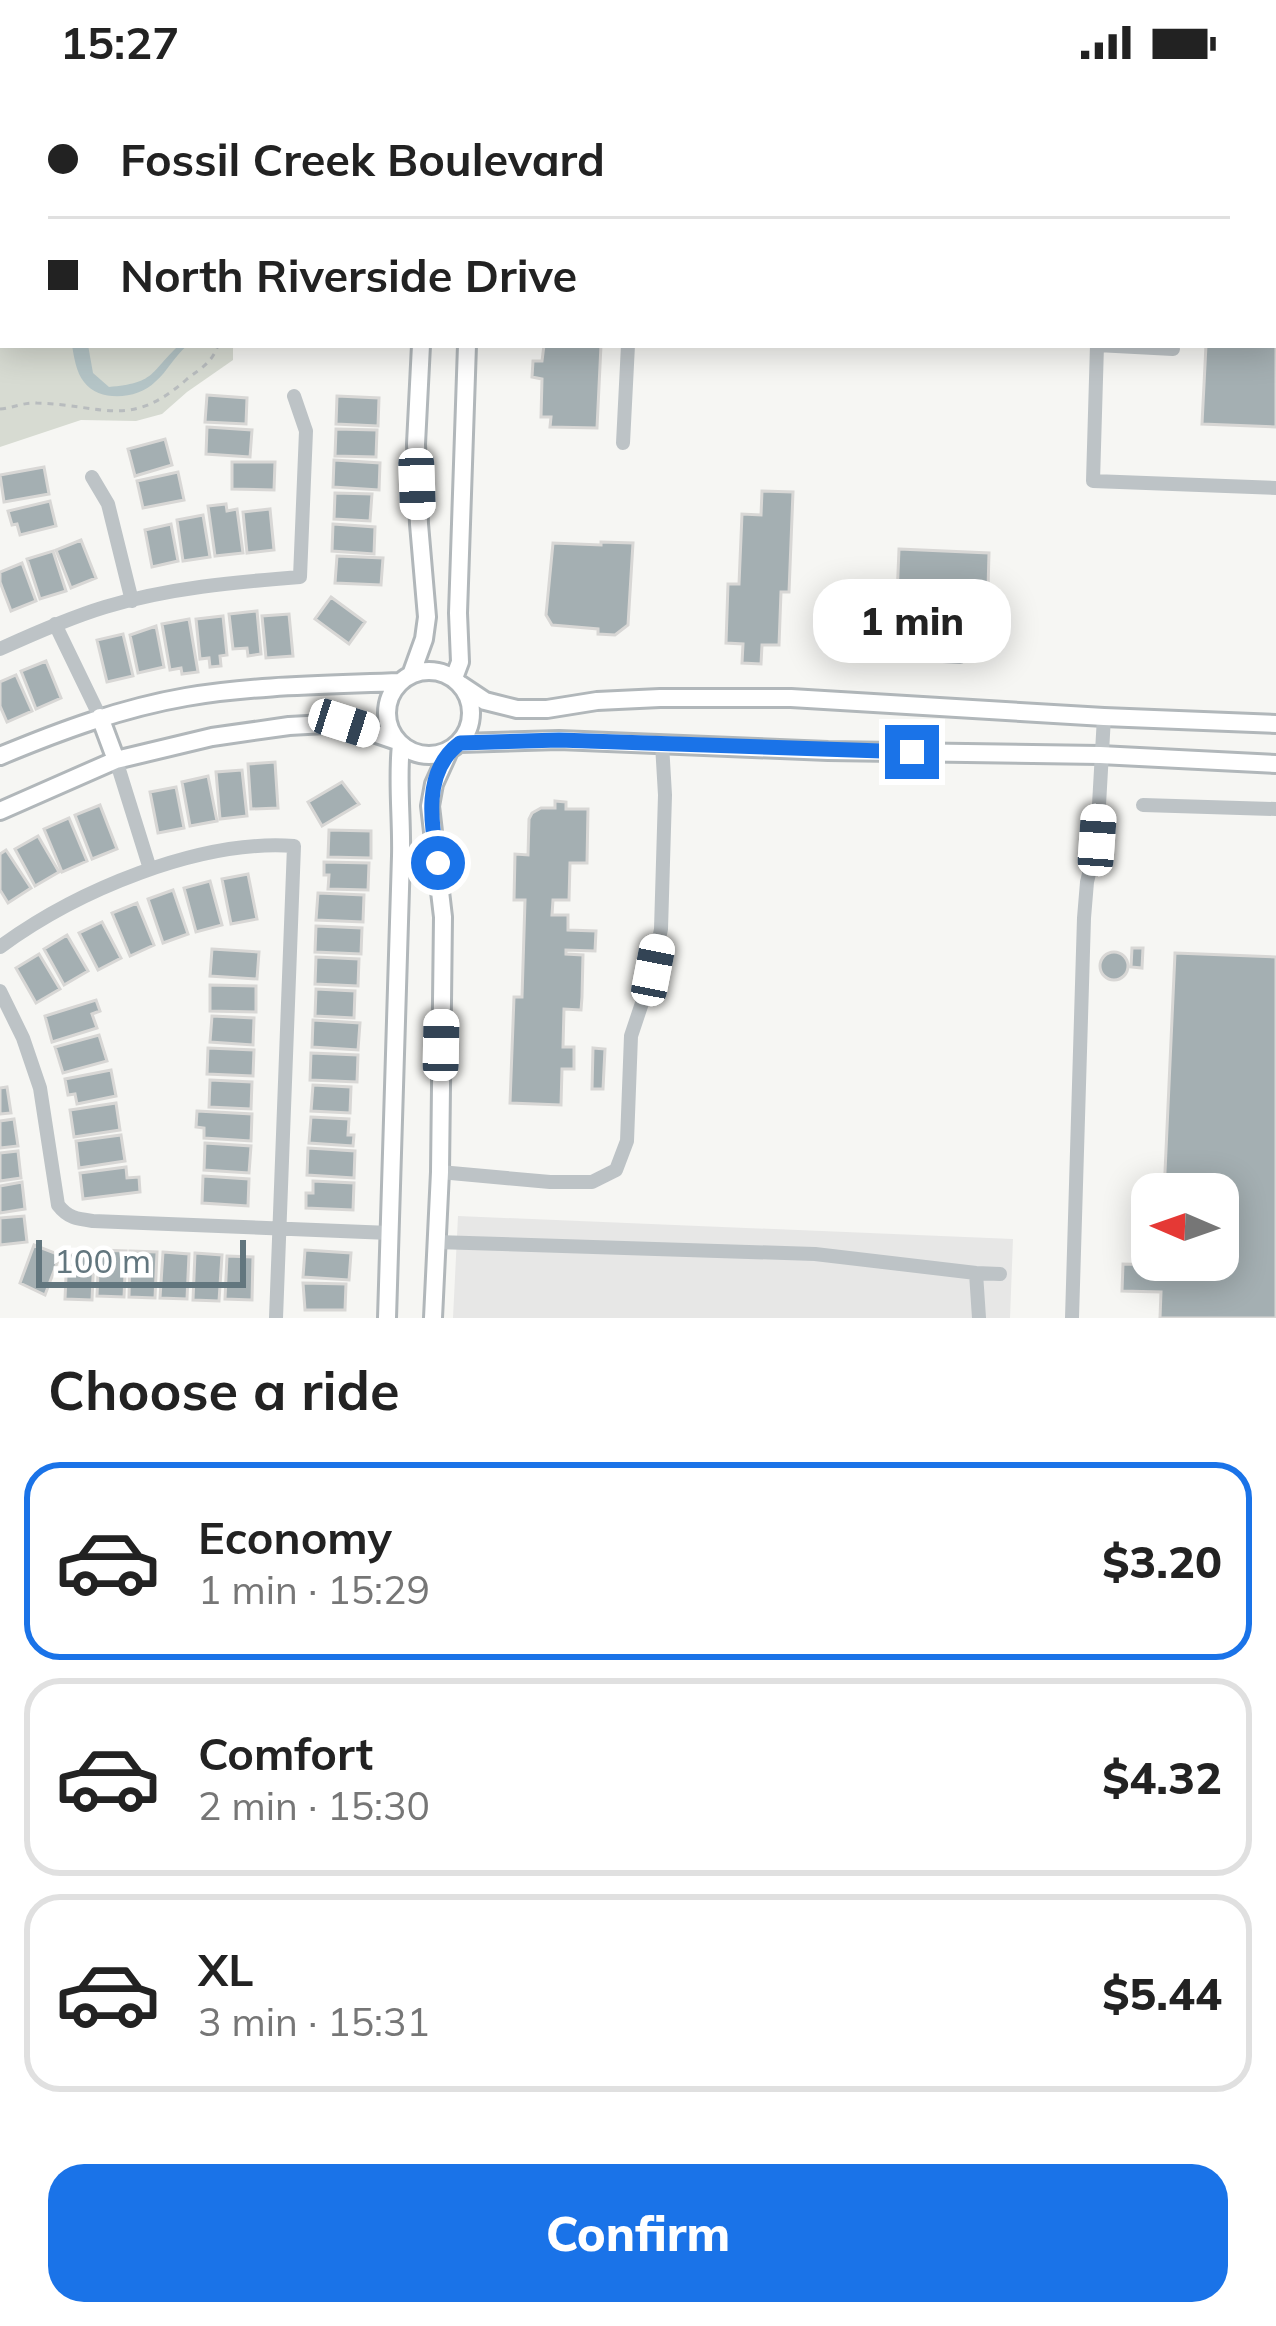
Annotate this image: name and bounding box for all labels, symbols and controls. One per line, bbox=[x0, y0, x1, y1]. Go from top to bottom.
text: 15:27 bbox=[60, 14, 179, 70]
text: Fossil Creek Boulevard bbox=[120, 131, 605, 187]
text: North Riverside Drive bbox=[120, 247, 577, 303]
car bbox=[398, 447, 436, 521]
callout: 1 min bbox=[813, 578, 1011, 662]
text: 1 min bbox=[860, 596, 964, 645]
car bbox=[304, 695, 384, 751]
route end bbox=[885, 725, 939, 779]
car bbox=[1077, 803, 1117, 877]
route start bbox=[411, 836, 465, 890]
car bbox=[628, 931, 678, 1009]
car bbox=[422, 1009, 460, 1081]
north arrow bbox=[1131, 1173, 1239, 1281]
map controls bbox=[1131, 1173, 1239, 1281]
scale bar bbox=[36, 1234, 246, 1287]
text: 100 m bbox=[54, 1240, 151, 1281]
text: Choose a ride bbox=[48, 1356, 400, 1424]
icon: car bbox=[54, 1507, 162, 1615]
text: Economy bbox=[198, 1509, 392, 1565]
text: $3.20 bbox=[1102, 1533, 1222, 1589]
text: 1 min · 15:29 bbox=[198, 1565, 430, 1614]
icon: car bbox=[54, 1723, 162, 1831]
text: Comfort bbox=[198, 1725, 373, 1781]
text: $4.32 bbox=[1102, 1749, 1222, 1805]
text: 2 min · 15:30 bbox=[198, 1781, 430, 1830]
icon: car bbox=[54, 1939, 162, 2047]
text: XL bbox=[198, 1941, 253, 1997]
text: $5.44 bbox=[1102, 1965, 1222, 2021]
text: 3 min · 15:31 bbox=[198, 1997, 430, 2046]
button: Confirm bbox=[48, 2164, 1228, 2302]

